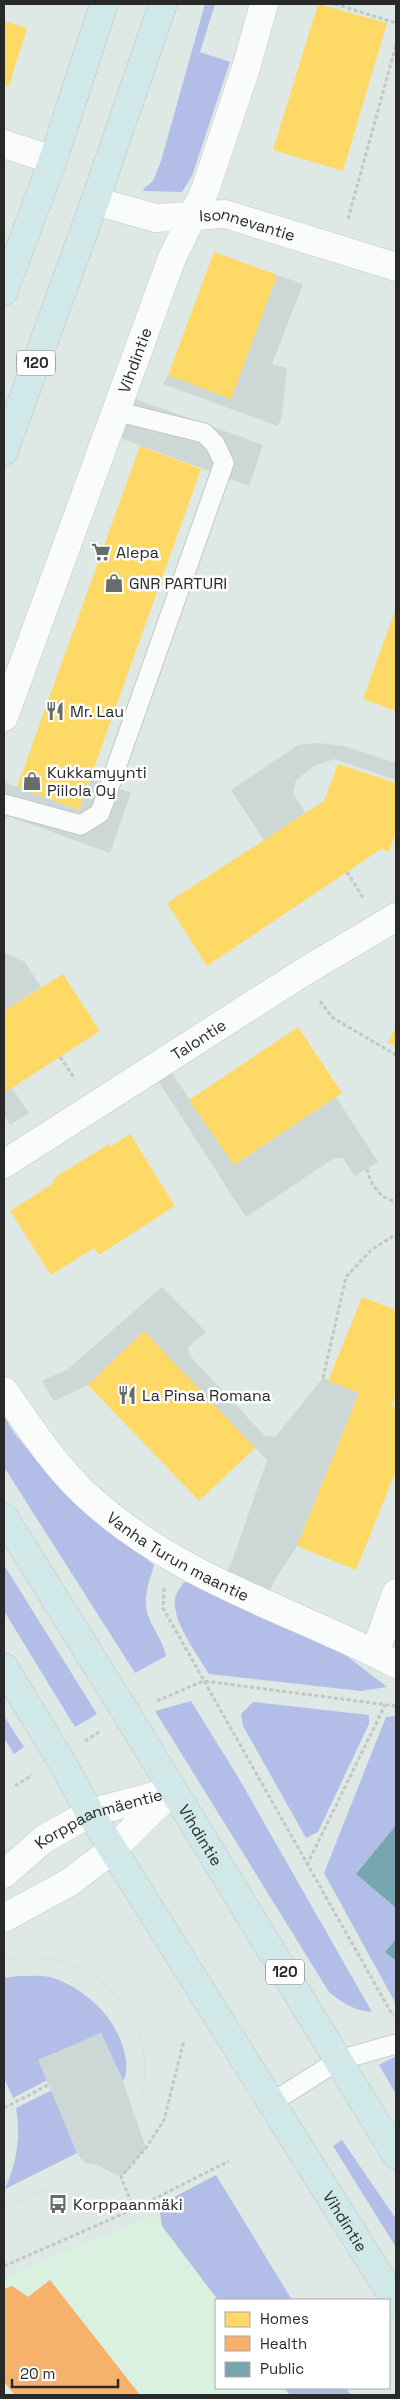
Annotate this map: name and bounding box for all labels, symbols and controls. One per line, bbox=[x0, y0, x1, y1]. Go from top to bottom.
street label: Isonnevantie bbox=[199, 203, 298, 246]
street label: Vihdintie bbox=[113, 325, 157, 396]
road number: 120 bbox=[17, 350, 55, 376]
supermarket icon: Alepa bbox=[90, 541, 112, 563]
place label: Alepa bbox=[116, 542, 159, 563]
shop icon: GNR PARTURI bbox=[103, 572, 125, 594]
place label: GNR PARTURI bbox=[129, 573, 227, 594]
restaurant icon: Mr. Lau bbox=[44, 700, 66, 722]
place label: Mr. Lau bbox=[70, 701, 124, 722]
place label: Kukkamyynti Piilola Oy bbox=[47, 762, 147, 801]
shop icon: Kukkamyynti Piilola Oy bbox=[21, 770, 43, 792]
street label: Talontie bbox=[167, 1014, 230, 1065]
restaurant icon: La Pinsa Romana bbox=[116, 1384, 138, 1406]
place label: La Pinsa Romana bbox=[142, 1385, 271, 1406]
street label: Vanha Turun maantie bbox=[102, 1507, 252, 1606]
street label: Korppaanmäentie bbox=[30, 1784, 165, 1854]
street label: Vihdintie bbox=[174, 1801, 227, 1870]
road number: 120 bbox=[266, 1960, 304, 1984]
street label: Vihdintie bbox=[318, 2187, 372, 2256]
bus stop icon: Korppaanmäki bbox=[47, 2193, 69, 2215]
place label: Korppaanmäki bbox=[73, 2194, 183, 2215]
legend bbox=[215, 2299, 390, 2389]
text: Homes bbox=[260, 2309, 309, 2328]
text: Health bbox=[260, 2334, 307, 2353]
scale bar bbox=[12, 2356, 119, 2388]
text: Public bbox=[260, 2359, 304, 2378]
text: 20 m bbox=[20, 2364, 55, 2383]

